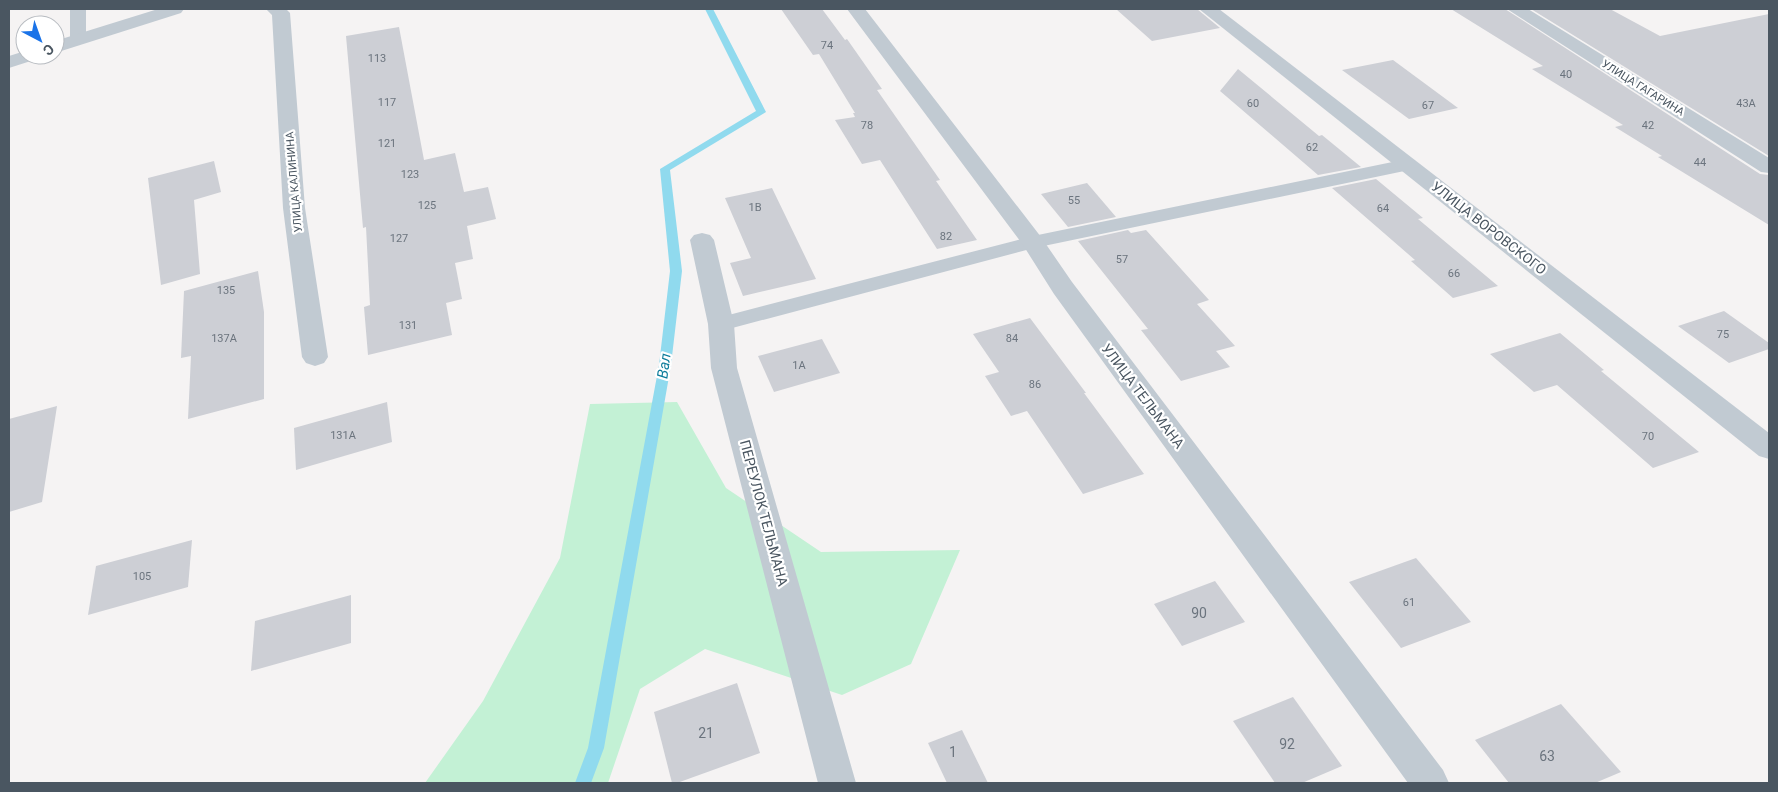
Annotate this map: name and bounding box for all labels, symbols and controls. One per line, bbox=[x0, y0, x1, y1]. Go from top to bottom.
north arrow bbox=[15, 15, 65, 65]
house number: 74 bbox=[821, 39, 833, 52]
text: С bbox=[40, 41, 57, 59]
house number: 113 bbox=[368, 52, 386, 65]
street label: УЛИЦА ГАГАРИНА bbox=[1599, 57, 1687, 119]
house number: 40 bbox=[1560, 68, 1572, 81]
house number: 117 bbox=[378, 96, 396, 109]
house number: 60 bbox=[1247, 97, 1259, 110]
house number: 43А bbox=[1736, 97, 1757, 110]
house number: 67 bbox=[1422, 99, 1434, 112]
house number: 78 bbox=[861, 119, 873, 132]
house number: 42 bbox=[1642, 119, 1654, 132]
street label: УЛИЦА КАЛИНИНА bbox=[283, 130, 305, 233]
house number: 121 bbox=[378, 137, 396, 150]
house number: 62 bbox=[1306, 141, 1318, 154]
house number: 44 bbox=[1694, 156, 1706, 169]
house number: 123 bbox=[401, 168, 419, 181]
street label: УЛИЦА ВОРОВСКОГО bbox=[1428, 178, 1550, 278]
house number: 55 bbox=[1068, 194, 1080, 207]
house number: 125 bbox=[418, 199, 436, 212]
house number: 1В bbox=[748, 201, 762, 214]
house number: 64 bbox=[1377, 202, 1389, 215]
house number: 82 bbox=[940, 230, 952, 243]
house number: 127 bbox=[390, 232, 408, 245]
house number: 57 bbox=[1116, 253, 1128, 266]
house number: 66 bbox=[1448, 267, 1460, 280]
house number: 135 bbox=[217, 284, 235, 297]
house number: 131 bbox=[399, 319, 417, 332]
house number: 75 bbox=[1717, 328, 1729, 341]
house number: 137А bbox=[211, 332, 238, 345]
house number: 84 bbox=[1006, 332, 1018, 345]
street label: УЛИЦА ТЕЛЬМАНА bbox=[1098, 341, 1188, 451]
water label: Вал bbox=[653, 352, 675, 380]
house number: 1А bbox=[792, 359, 807, 372]
house number: 86 bbox=[1029, 378, 1041, 391]
house number: 131А bbox=[330, 429, 357, 442]
house number: 70 bbox=[1642, 430, 1654, 443]
street label: ПЕРЕУЛОК ТЕЛЬМАНА bbox=[737, 438, 791, 588]
house number: 105 bbox=[133, 570, 151, 583]
house number: 61 bbox=[1403, 596, 1415, 609]
house number: 90 bbox=[1191, 605, 1207, 621]
house number: 21 bbox=[698, 725, 714, 741]
house number: 92 bbox=[1279, 736, 1295, 752]
house number: 1 bbox=[949, 744, 957, 760]
house number: 63 bbox=[1539, 748, 1555, 764]

